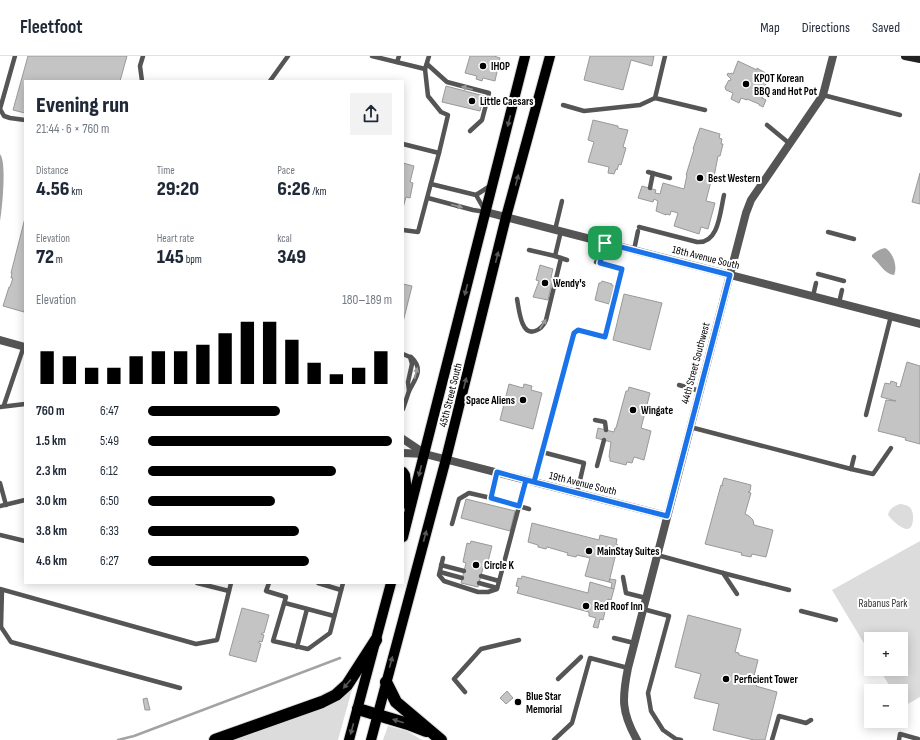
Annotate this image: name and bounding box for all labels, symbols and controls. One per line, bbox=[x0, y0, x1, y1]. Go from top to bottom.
text: Fleetfoot bbox=[20, 16, 83, 39]
text: Map bbox=[760, 19, 780, 36]
text: Directions bbox=[802, 19, 850, 36]
text: Saved bbox=[872, 19, 900, 36]
place label: IHOP bbox=[491, 60, 510, 73]
marker: IHOP bbox=[478, 61, 488, 71]
place label: KPOT Korean BBQ and Hot Pot bbox=[754, 72, 818, 98]
marker: KPOT Korean BBQ and Hot Pot bbox=[741, 79, 751, 89]
one-way arrow bbox=[461, 84, 473, 90]
text: Evening run bbox=[36, 92, 129, 119]
button: share bbox=[350, 93, 392, 135]
place label: Little Caesars bbox=[480, 95, 533, 108]
marker: Little Caesars bbox=[467, 96, 477, 106]
one-way arrow bbox=[506, 115, 512, 127]
text: 21:44 · 6 × 760 m bbox=[36, 121, 109, 137]
text: Distance bbox=[36, 164, 68, 177]
text: Time bbox=[157, 164, 175, 177]
text: Pace bbox=[277, 164, 295, 177]
place label: Best Western bbox=[708, 172, 761, 185]
one-way arrow bbox=[514, 173, 520, 185]
marker: Best Western bbox=[695, 173, 705, 183]
text: 4.56 bbox=[36, 177, 70, 201]
text: 29:20 bbox=[157, 177, 199, 201]
text: 6:26 bbox=[277, 177, 311, 201]
text: km bbox=[70, 185, 83, 198]
text: /km bbox=[311, 185, 327, 198]
one-way arrow bbox=[451, 203, 463, 209]
pin bbox=[588, 226, 622, 260]
text: Elevation bbox=[36, 232, 70, 245]
text: Heart rate bbox=[157, 232, 194, 245]
text: kcal bbox=[277, 232, 292, 245]
icon: arrive bbox=[594, 232, 616, 254]
street label: 18th Avenue South bbox=[671, 243, 741, 272]
text: 72 bbox=[36, 245, 54, 269]
text: 145 bbox=[157, 245, 184, 269]
text: 349 bbox=[277, 245, 306, 269]
one-way arrow bbox=[494, 251, 500, 263]
text: m bbox=[54, 253, 63, 266]
text: bpm bbox=[184, 253, 202, 266]
place label: Wendy's bbox=[553, 277, 586, 290]
marker: Wendy's bbox=[540, 278, 550, 288]
one-way arrow bbox=[463, 284, 469, 296]
text: Elevation bbox=[36, 292, 76, 308]
text: 180–189 m bbox=[342, 292, 392, 308]
one-way arrow bbox=[539, 318, 546, 329]
street label: 44th Street Southwest bbox=[678, 320, 713, 405]
street label: 45th Street South bbox=[436, 361, 465, 429]
one-way arrow bbox=[414, 367, 420, 379]
one-way arrow bbox=[463, 377, 469, 390]
place label: Space Aliens bbox=[466, 394, 515, 407]
marker: Space Aliens bbox=[518, 395, 528, 405]
text: 760 m bbox=[36, 403, 65, 419]
text: 6:47 bbox=[100, 403, 119, 419]
place label: Wingate bbox=[641, 404, 673, 417]
marker: Wingate bbox=[628, 405, 638, 415]
text: 1.5 km bbox=[36, 433, 66, 449]
text: 5:49 bbox=[100, 433, 119, 449]
text: 2.3 km bbox=[36, 463, 67, 479]
text: 6:12 bbox=[100, 463, 118, 479]
one-way arrow bbox=[417, 465, 423, 477]
street label: 19th Avenue South bbox=[548, 469, 618, 498]
text: 3.0 km bbox=[36, 493, 67, 509]
text: 6:50 bbox=[100, 493, 119, 509]
text: 3.8 km bbox=[36, 523, 67, 539]
text: 6:33 bbox=[100, 523, 119, 539]
one-way arrow bbox=[423, 530, 429, 542]
place label: MainStay Suites bbox=[597, 545, 659, 558]
marker: MainStay Suites bbox=[584, 546, 594, 556]
text: 4.6 km bbox=[36, 553, 67, 569]
text: 6:27 bbox=[100, 553, 119, 569]
place label: Circle K bbox=[484, 559, 514, 572]
marker: Circle K bbox=[471, 560, 481, 570]
park label: Rabanus Park bbox=[858, 597, 908, 610]
place label: Red Roof Inn bbox=[594, 600, 643, 613]
marker: Red Roof Inn bbox=[581, 601, 591, 611]
map controls bbox=[864, 632, 908, 728]
button: + bbox=[864, 632, 908, 676]
one-way arrow bbox=[388, 655, 394, 667]
place label: Perficient Tower bbox=[734, 673, 798, 686]
marker: Perficient Tower bbox=[721, 674, 731, 684]
one-way arrow bbox=[342, 679, 351, 689]
button: − bbox=[864, 684, 908, 728]
place label: Blue Star Memorial bbox=[526, 690, 562, 716]
marker: Blue Star Memorial bbox=[513, 697, 523, 707]
one-way arrow bbox=[392, 718, 404, 724]
one-way arrow bbox=[349, 723, 355, 735]

